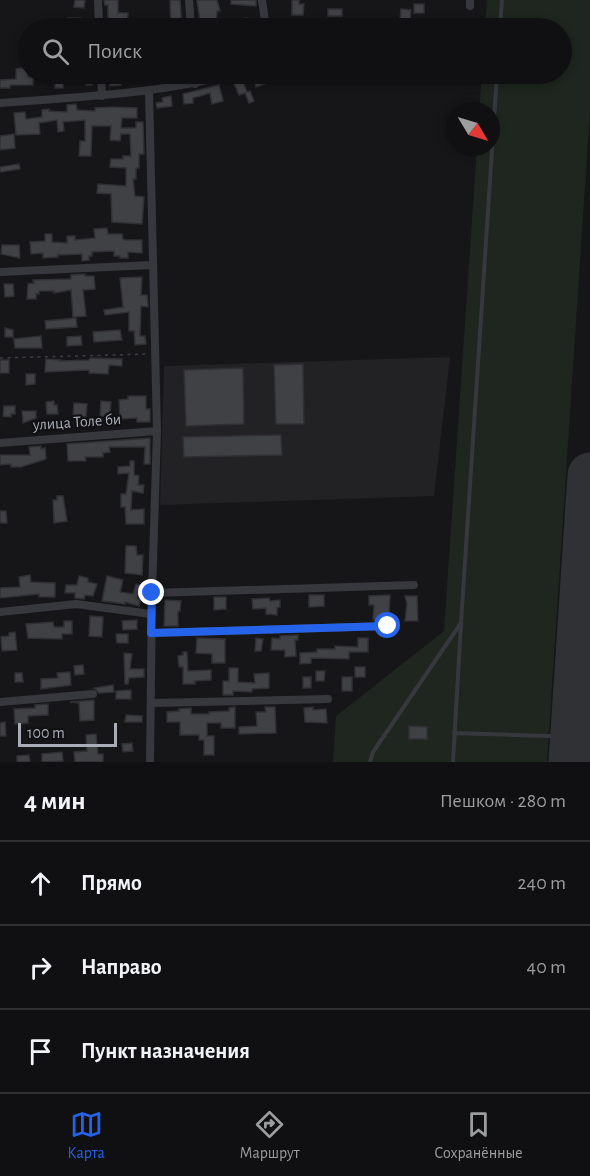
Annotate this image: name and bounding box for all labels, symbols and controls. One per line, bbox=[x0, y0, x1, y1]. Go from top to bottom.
search box bbox=[18, 18, 572, 84]
icon: search bbox=[39, 35, 72, 68]
text: Поиск bbox=[87, 40, 142, 62]
north arrow bbox=[446, 102, 500, 156]
street label: улица Толе би bbox=[31, 411, 122, 434]
route end bbox=[138, 579, 164, 605]
route start bbox=[374, 612, 400, 638]
scale bar bbox=[18, 720, 117, 748]
text: 100 m bbox=[27, 725, 65, 741]
text: 4 мин bbox=[24, 788, 86, 814]
text: Пешком · 280 m bbox=[440, 791, 566, 811]
icon: ahead bbox=[24, 867, 57, 900]
text: Прямо bbox=[81, 872, 142, 894]
text: 240 m bbox=[517, 873, 566, 893]
icon: right bbox=[24, 951, 57, 984]
text: Направо bbox=[81, 956, 162, 978]
text: 40 m bbox=[527, 957, 566, 977]
icon: arrive bbox=[24, 1035, 57, 1068]
text: Пункт назначения bbox=[81, 1040, 250, 1062]
tab: Карта bbox=[67, 1108, 105, 1163]
tab: Маршрут bbox=[239, 1108, 300, 1163]
tab: Сохранённые bbox=[434, 1108, 523, 1163]

